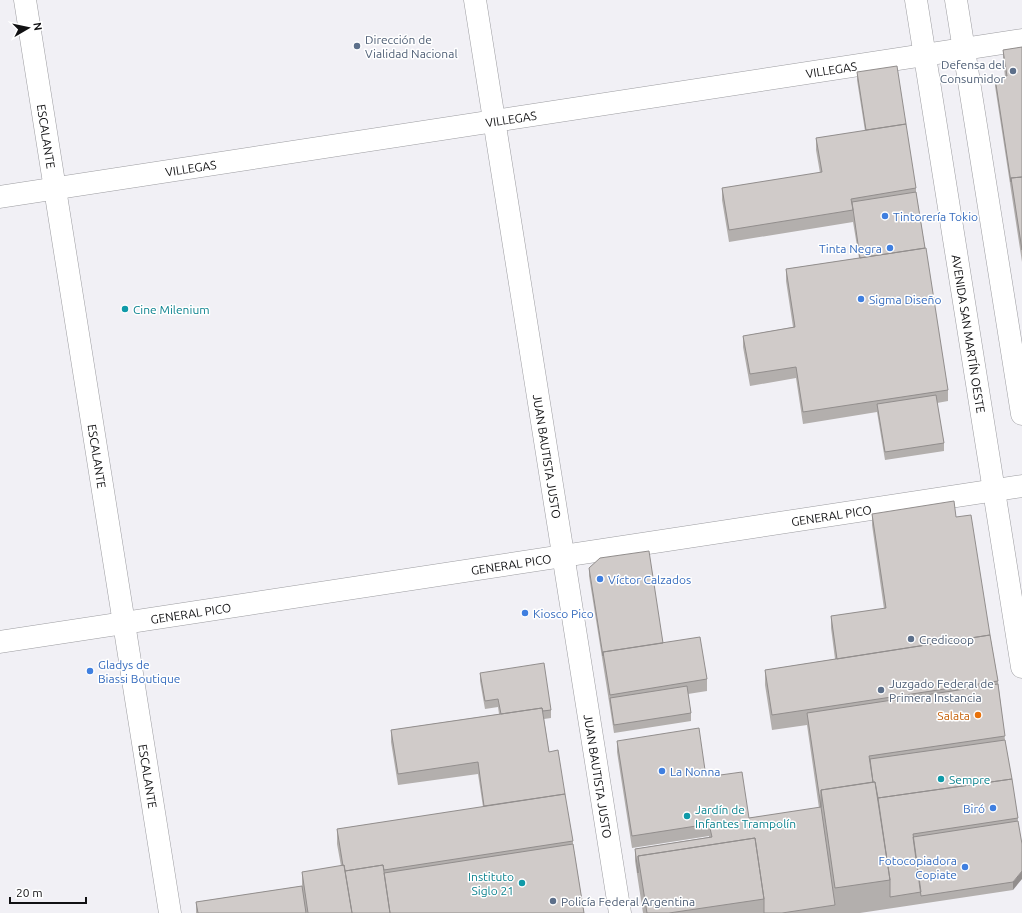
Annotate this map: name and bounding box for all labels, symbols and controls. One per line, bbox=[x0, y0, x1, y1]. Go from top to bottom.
north arrow bbox=[8, 8, 48, 48]
text: N bbox=[31, 21, 44, 31]
place label: Dirección de Vialidad Nacional bbox=[365, 33, 458, 60]
marker: Dirección de Vialidad Nacional bbox=[352, 41, 362, 51]
place label: Defensa del Consumidor bbox=[940, 58, 1005, 85]
street label: VILLEGAS bbox=[805, 59, 858, 80]
marker: Defensa del Consumidor bbox=[1008, 66, 1018, 76]
street label: ESCALANTE bbox=[35, 103, 58, 170]
street label: VILLEGAS bbox=[484, 108, 538, 129]
street label: VILLEGAS bbox=[164, 157, 217, 178]
place label: Tintorería Tokio bbox=[893, 210, 978, 223]
marker: Tintorería Tokio bbox=[880, 211, 890, 221]
place label: Tinta Negra bbox=[819, 242, 882, 255]
marker: Tinta Negra bbox=[885, 243, 895, 253]
street label: AVENIDA SAN MARTÍN OESTE bbox=[950, 254, 988, 414]
place label: Sigma Diseño bbox=[869, 293, 941, 306]
marker: Sigma Diseño bbox=[856, 294, 866, 304]
place label: Cine Milenium bbox=[133, 303, 210, 316]
marker: Cine Milenium bbox=[120, 304, 130, 314]
street label: JUAN BAUTISTA JUSTO bbox=[531, 393, 564, 519]
street label: ESCALANTE bbox=[86, 423, 109, 490]
street label: GENERAL PICO bbox=[790, 503, 873, 528]
street label: GENERAL PICO bbox=[470, 551, 552, 577]
place label: Víctor Calzados bbox=[608, 573, 691, 586]
marker: Víctor Calzados bbox=[595, 574, 605, 584]
street label: GENERAL PICO bbox=[150, 600, 232, 625]
place label: Kiosco Pico bbox=[533, 607, 594, 620]
marker: Kiosco Pico bbox=[520, 608, 530, 618]
place label: Credicoop bbox=[919, 633, 974, 646]
marker: Credicoop bbox=[906, 634, 916, 644]
place label: Gladys de Biassi Boutique bbox=[98, 658, 180, 685]
marker: Gladys de Biassi Boutique bbox=[85, 666, 95, 676]
place label: Juzgado Federal de Primera Instancia bbox=[889, 677, 994, 704]
marker: Juzgado Federal de Primera Instancia bbox=[876, 685, 886, 695]
place label: Salata bbox=[937, 709, 970, 722]
marker: Salata bbox=[973, 710, 983, 720]
street label: JUAN BAUTISTA JUSTO bbox=[582, 713, 615, 839]
street label: ESCALANTE bbox=[137, 743, 160, 810]
place label: La Nonna bbox=[670, 765, 721, 778]
marker: La Nonna bbox=[657, 766, 667, 776]
place label: Sempre bbox=[949, 773, 990, 786]
marker: Sempre bbox=[936, 774, 946, 784]
place label: Biró bbox=[963, 802, 985, 815]
place label: Jardín de Infantes Trampolín bbox=[695, 803, 796, 830]
marker: Biró bbox=[988, 803, 998, 813]
marker: Jardín de Infantes Trampolín bbox=[682, 811, 692, 821]
place label: Fotocopiadora Copiate bbox=[879, 854, 957, 881]
marker: Fotocopiadora Copiate bbox=[960, 862, 970, 872]
place label: Instituto Siglo 21 bbox=[468, 870, 514, 897]
marker: Instituto Siglo 21 bbox=[517, 878, 527, 888]
scale bar bbox=[10, 879, 86, 905]
text: 20 m bbox=[16, 886, 43, 899]
place label: Policía Federal Argentina bbox=[561, 895, 695, 908]
marker: Policía Federal Argentina bbox=[548, 896, 558, 906]

